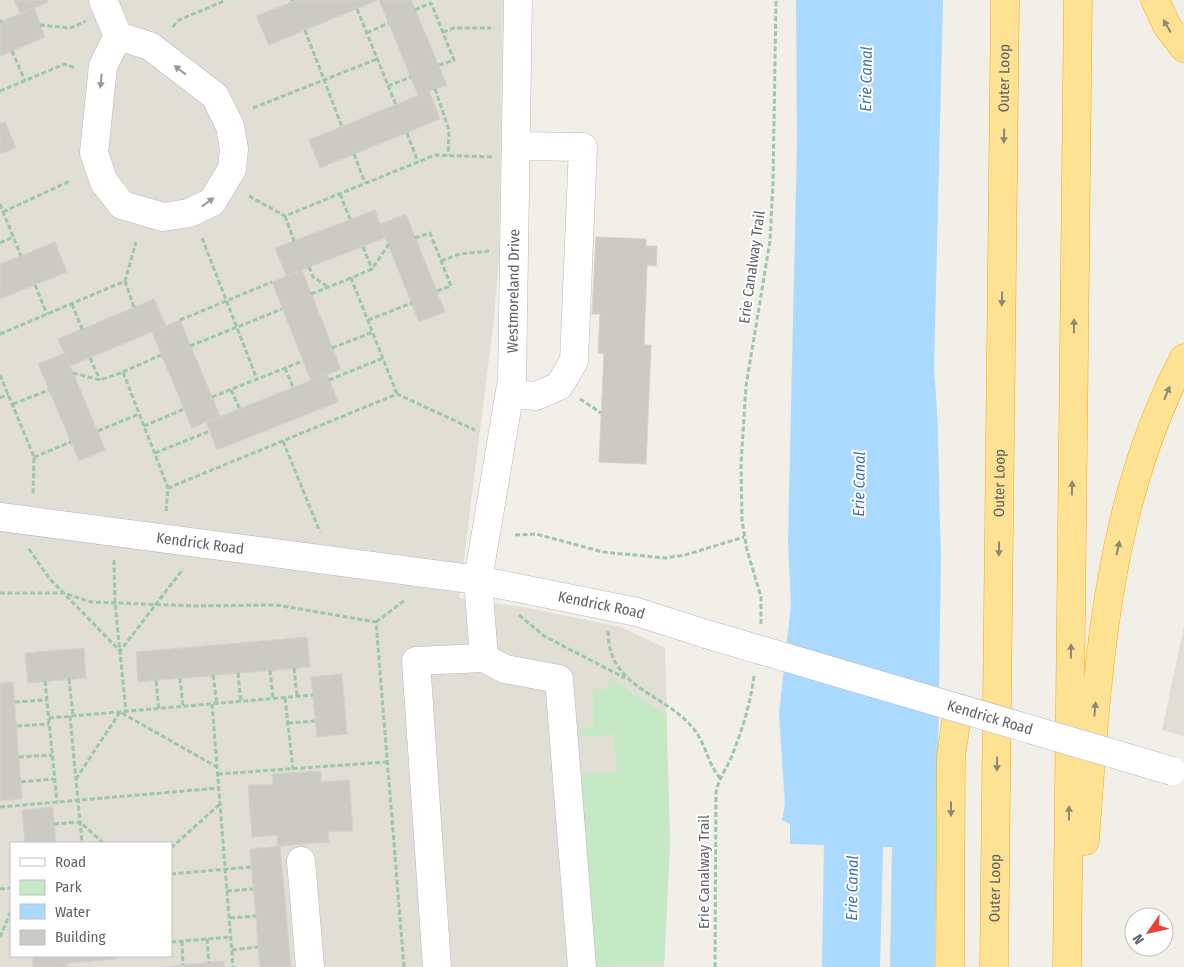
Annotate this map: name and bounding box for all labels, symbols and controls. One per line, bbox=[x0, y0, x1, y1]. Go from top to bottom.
one-way arrow bbox=[1163, 19, 1172, 32]
street label: Outer Loop bbox=[995, 44, 1013, 112]
water label: Erie Canal bbox=[856, 46, 876, 112]
one-way arrow bbox=[174, 64, 187, 75]
one-way arrow bbox=[97, 74, 105, 90]
one-way arrow bbox=[1000, 128, 1008, 144]
one-way arrow bbox=[201, 197, 214, 207]
street label: Erie Canalway Trail bbox=[735, 209, 769, 325]
street label: Westmoreland Drive bbox=[503, 229, 523, 353]
one-way arrow bbox=[998, 291, 1006, 307]
one-way arrow bbox=[1070, 318, 1078, 334]
one-way arrow bbox=[1163, 386, 1171, 400]
street label: Outer Loop bbox=[990, 449, 1009, 517]
water label: Erie Canal bbox=[849, 451, 869, 517]
one-way arrow bbox=[1068, 480, 1076, 496]
street label: Kendrick Road bbox=[155, 529, 245, 558]
one-way arrow bbox=[1114, 540, 1122, 556]
one-way arrow bbox=[995, 541, 1003, 557]
street label: Kendrick Road bbox=[556, 587, 647, 623]
one-way arrow bbox=[1067, 643, 1075, 659]
street label: Kendrick Road bbox=[945, 696, 1035, 739]
one-way arrow bbox=[1091, 701, 1099, 717]
one-way arrow bbox=[992, 756, 1000, 772]
one-way arrow bbox=[947, 801, 955, 817]
one-way arrow bbox=[1065, 805, 1073, 821]
street label: Erie Canalway Trail bbox=[695, 815, 713, 929]
legend bbox=[10, 842, 172, 957]
text: Road bbox=[55, 853, 86, 871]
street label: Outer Loop bbox=[986, 854, 1004, 922]
water label: Erie Canal bbox=[842, 855, 862, 921]
text: Park bbox=[55, 878, 82, 896]
text: Water bbox=[55, 903, 91, 921]
north arrow bbox=[1124, 907, 1174, 957]
text: Building bbox=[55, 928, 106, 946]
text: N bbox=[1129, 931, 1148, 947]

